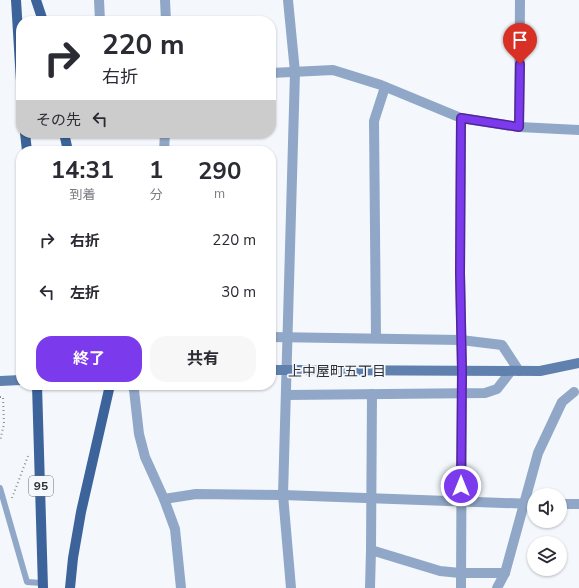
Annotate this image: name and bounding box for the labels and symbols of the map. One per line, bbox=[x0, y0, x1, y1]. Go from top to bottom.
pin bbox=[503, 23, 537, 64]
district label: 上中屋町五丁目 bbox=[288, 362, 386, 381]
position arrow bbox=[440, 465, 482, 507]
road number: 95 bbox=[29, 476, 53, 496]

